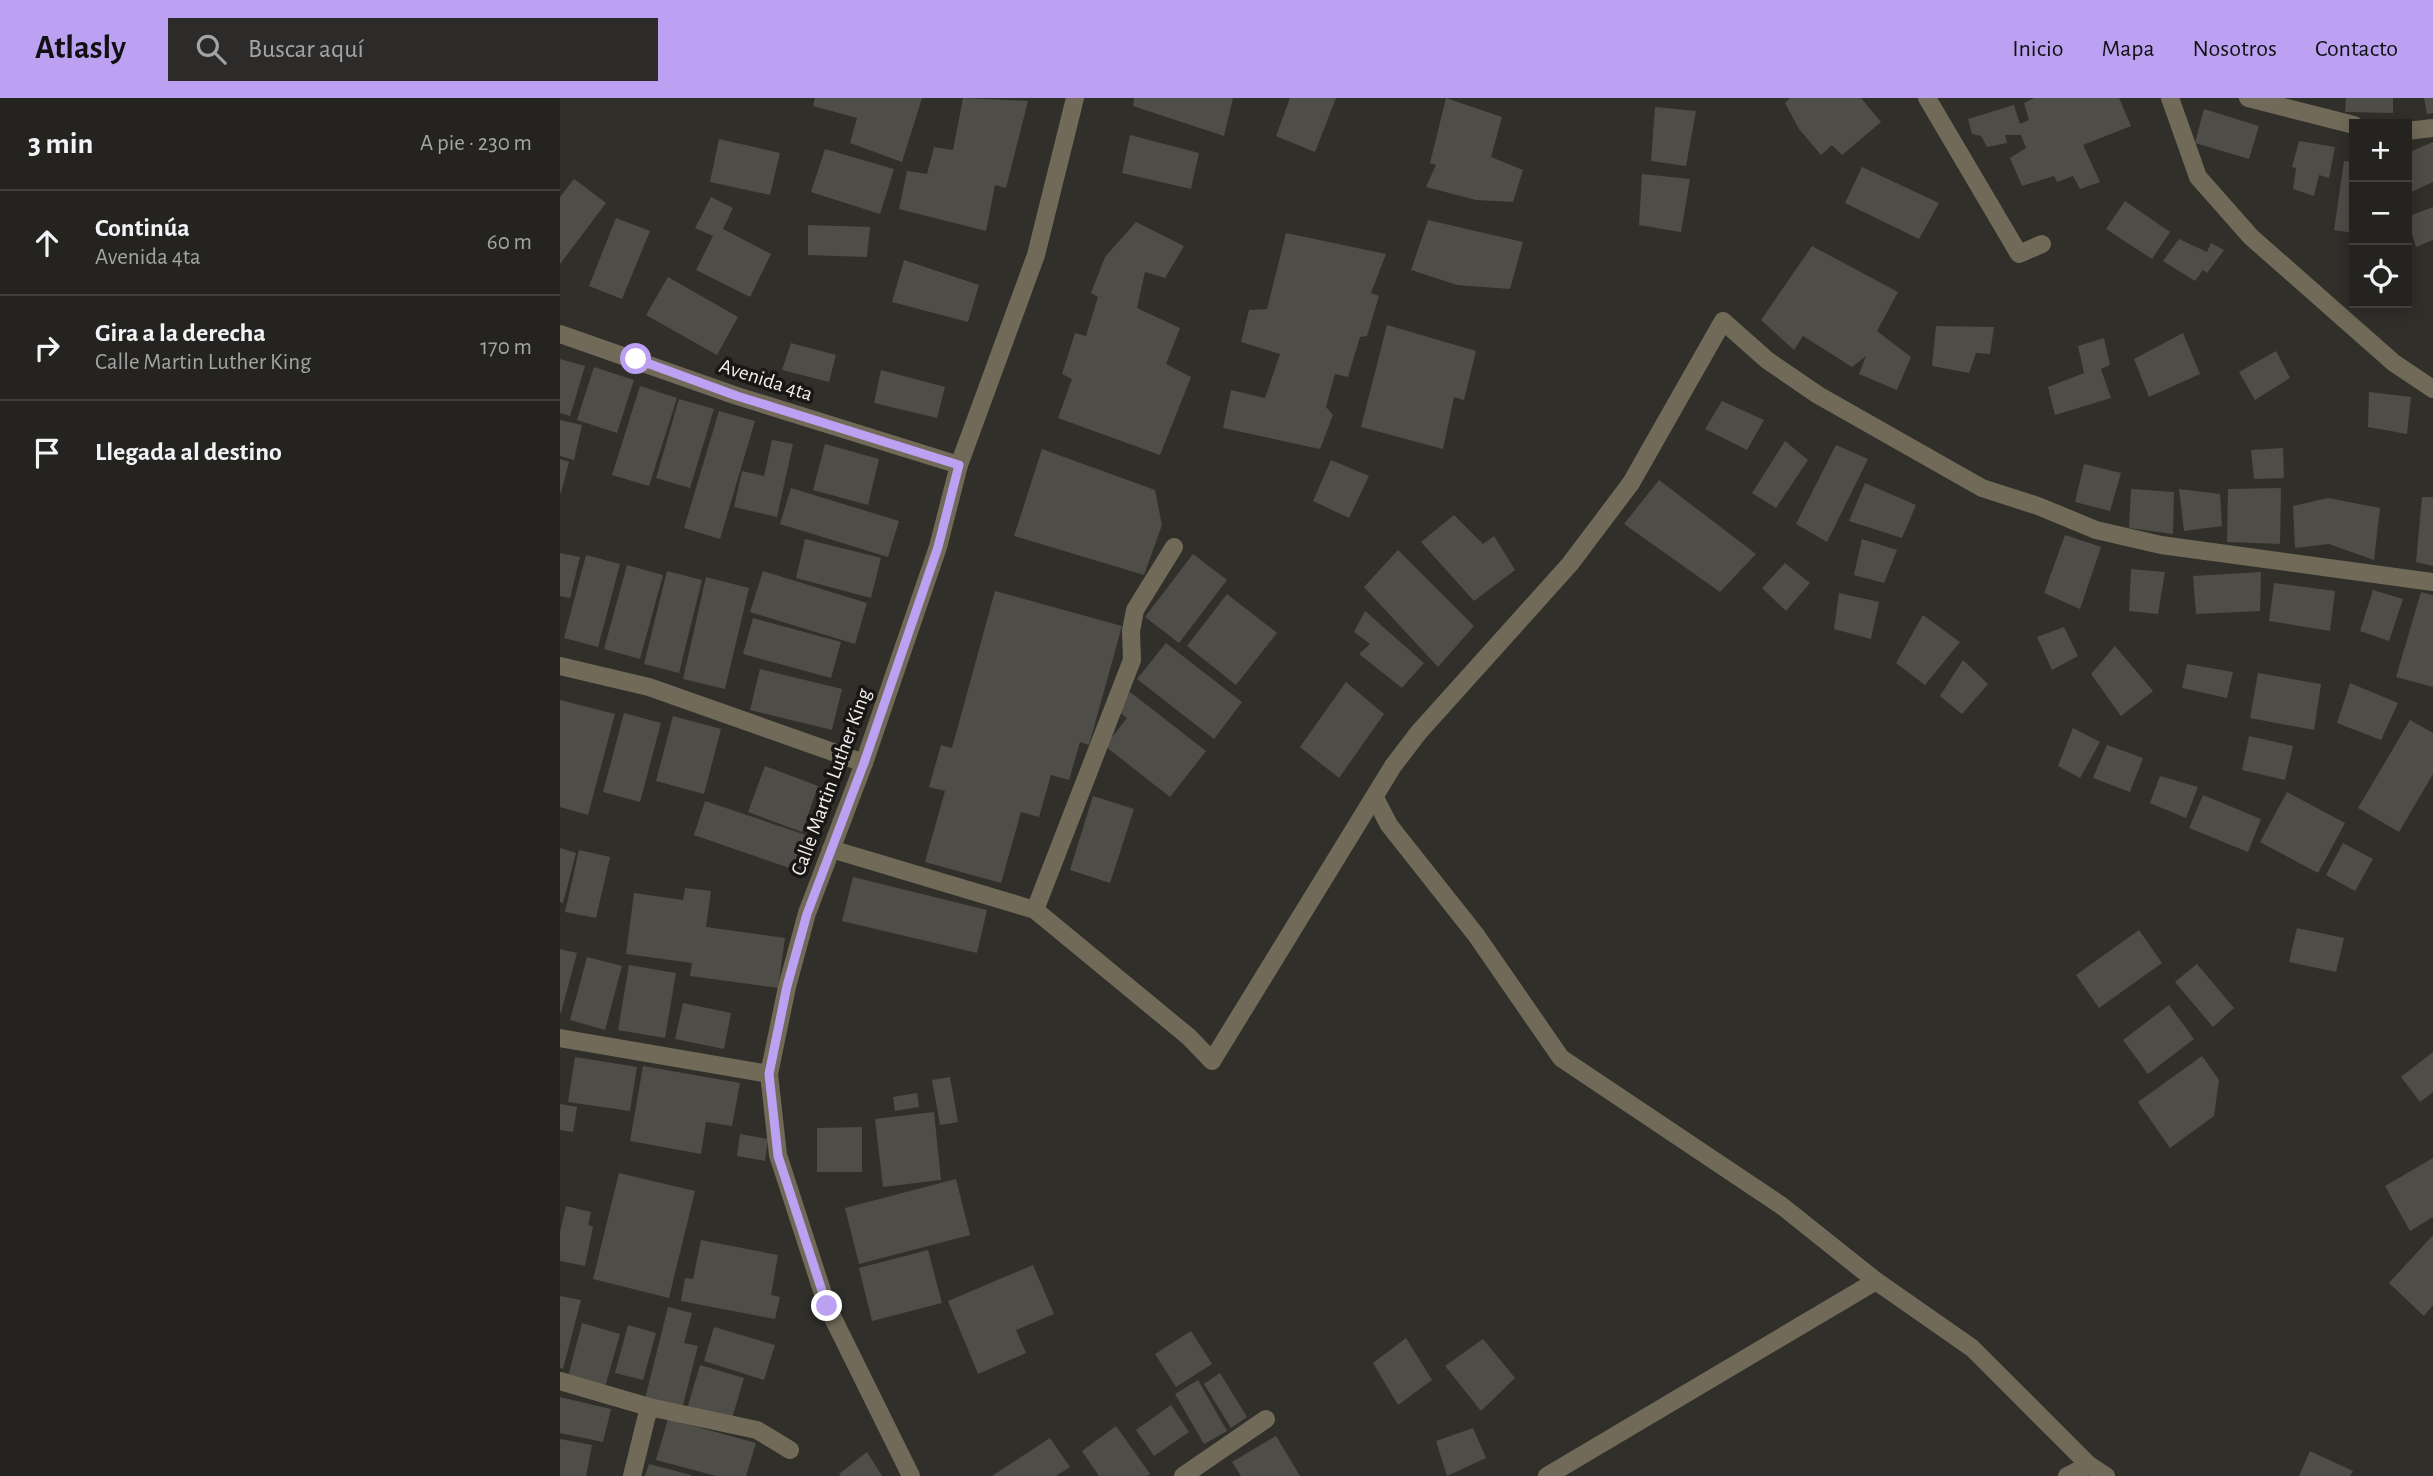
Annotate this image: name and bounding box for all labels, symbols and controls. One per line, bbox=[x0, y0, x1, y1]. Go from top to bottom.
search box bbox=[168, 18, 658, 81]
icon: search bbox=[192, 30, 230, 68]
text: Atlasly bbox=[35, 32, 126, 65]
text: Buscar aquí bbox=[248, 36, 364, 62]
text: Inicio bbox=[2012, 37, 2063, 61]
text: Mapa bbox=[2101, 37, 2155, 61]
text: Nosotros bbox=[2193, 37, 2277, 61]
text: Contacto bbox=[2315, 37, 2398, 61]
map controls bbox=[2349, 119, 2412, 308]
button: + bbox=[2349, 119, 2412, 182]
text: 3 min bbox=[28, 129, 93, 159]
text: A pie · 230 m bbox=[420, 132, 532, 155]
button: − bbox=[2349, 182, 2412, 245]
text: Continúa bbox=[95, 215, 190, 241]
icon: ahead bbox=[28, 224, 66, 262]
text: 60 m bbox=[487, 231, 532, 254]
button: locate bbox=[2349, 245, 2412, 308]
text: Avenida 4ta bbox=[95, 246, 201, 269]
text: Gira a la derecha bbox=[95, 320, 266, 346]
icon: right bbox=[28, 329, 66, 367]
text: 170 m bbox=[480, 336, 532, 359]
route start bbox=[620, 343, 651, 374]
text: Calle Martin Luther King bbox=[95, 351, 311, 374]
street label: Avenida 4ta bbox=[717, 355, 815, 405]
icon: arrive bbox=[28, 434, 66, 472]
text: Llegada al destino bbox=[95, 439, 282, 465]
street label: Calle Martin Luther King bbox=[787, 685, 875, 878]
route end bbox=[811, 1290, 842, 1321]

